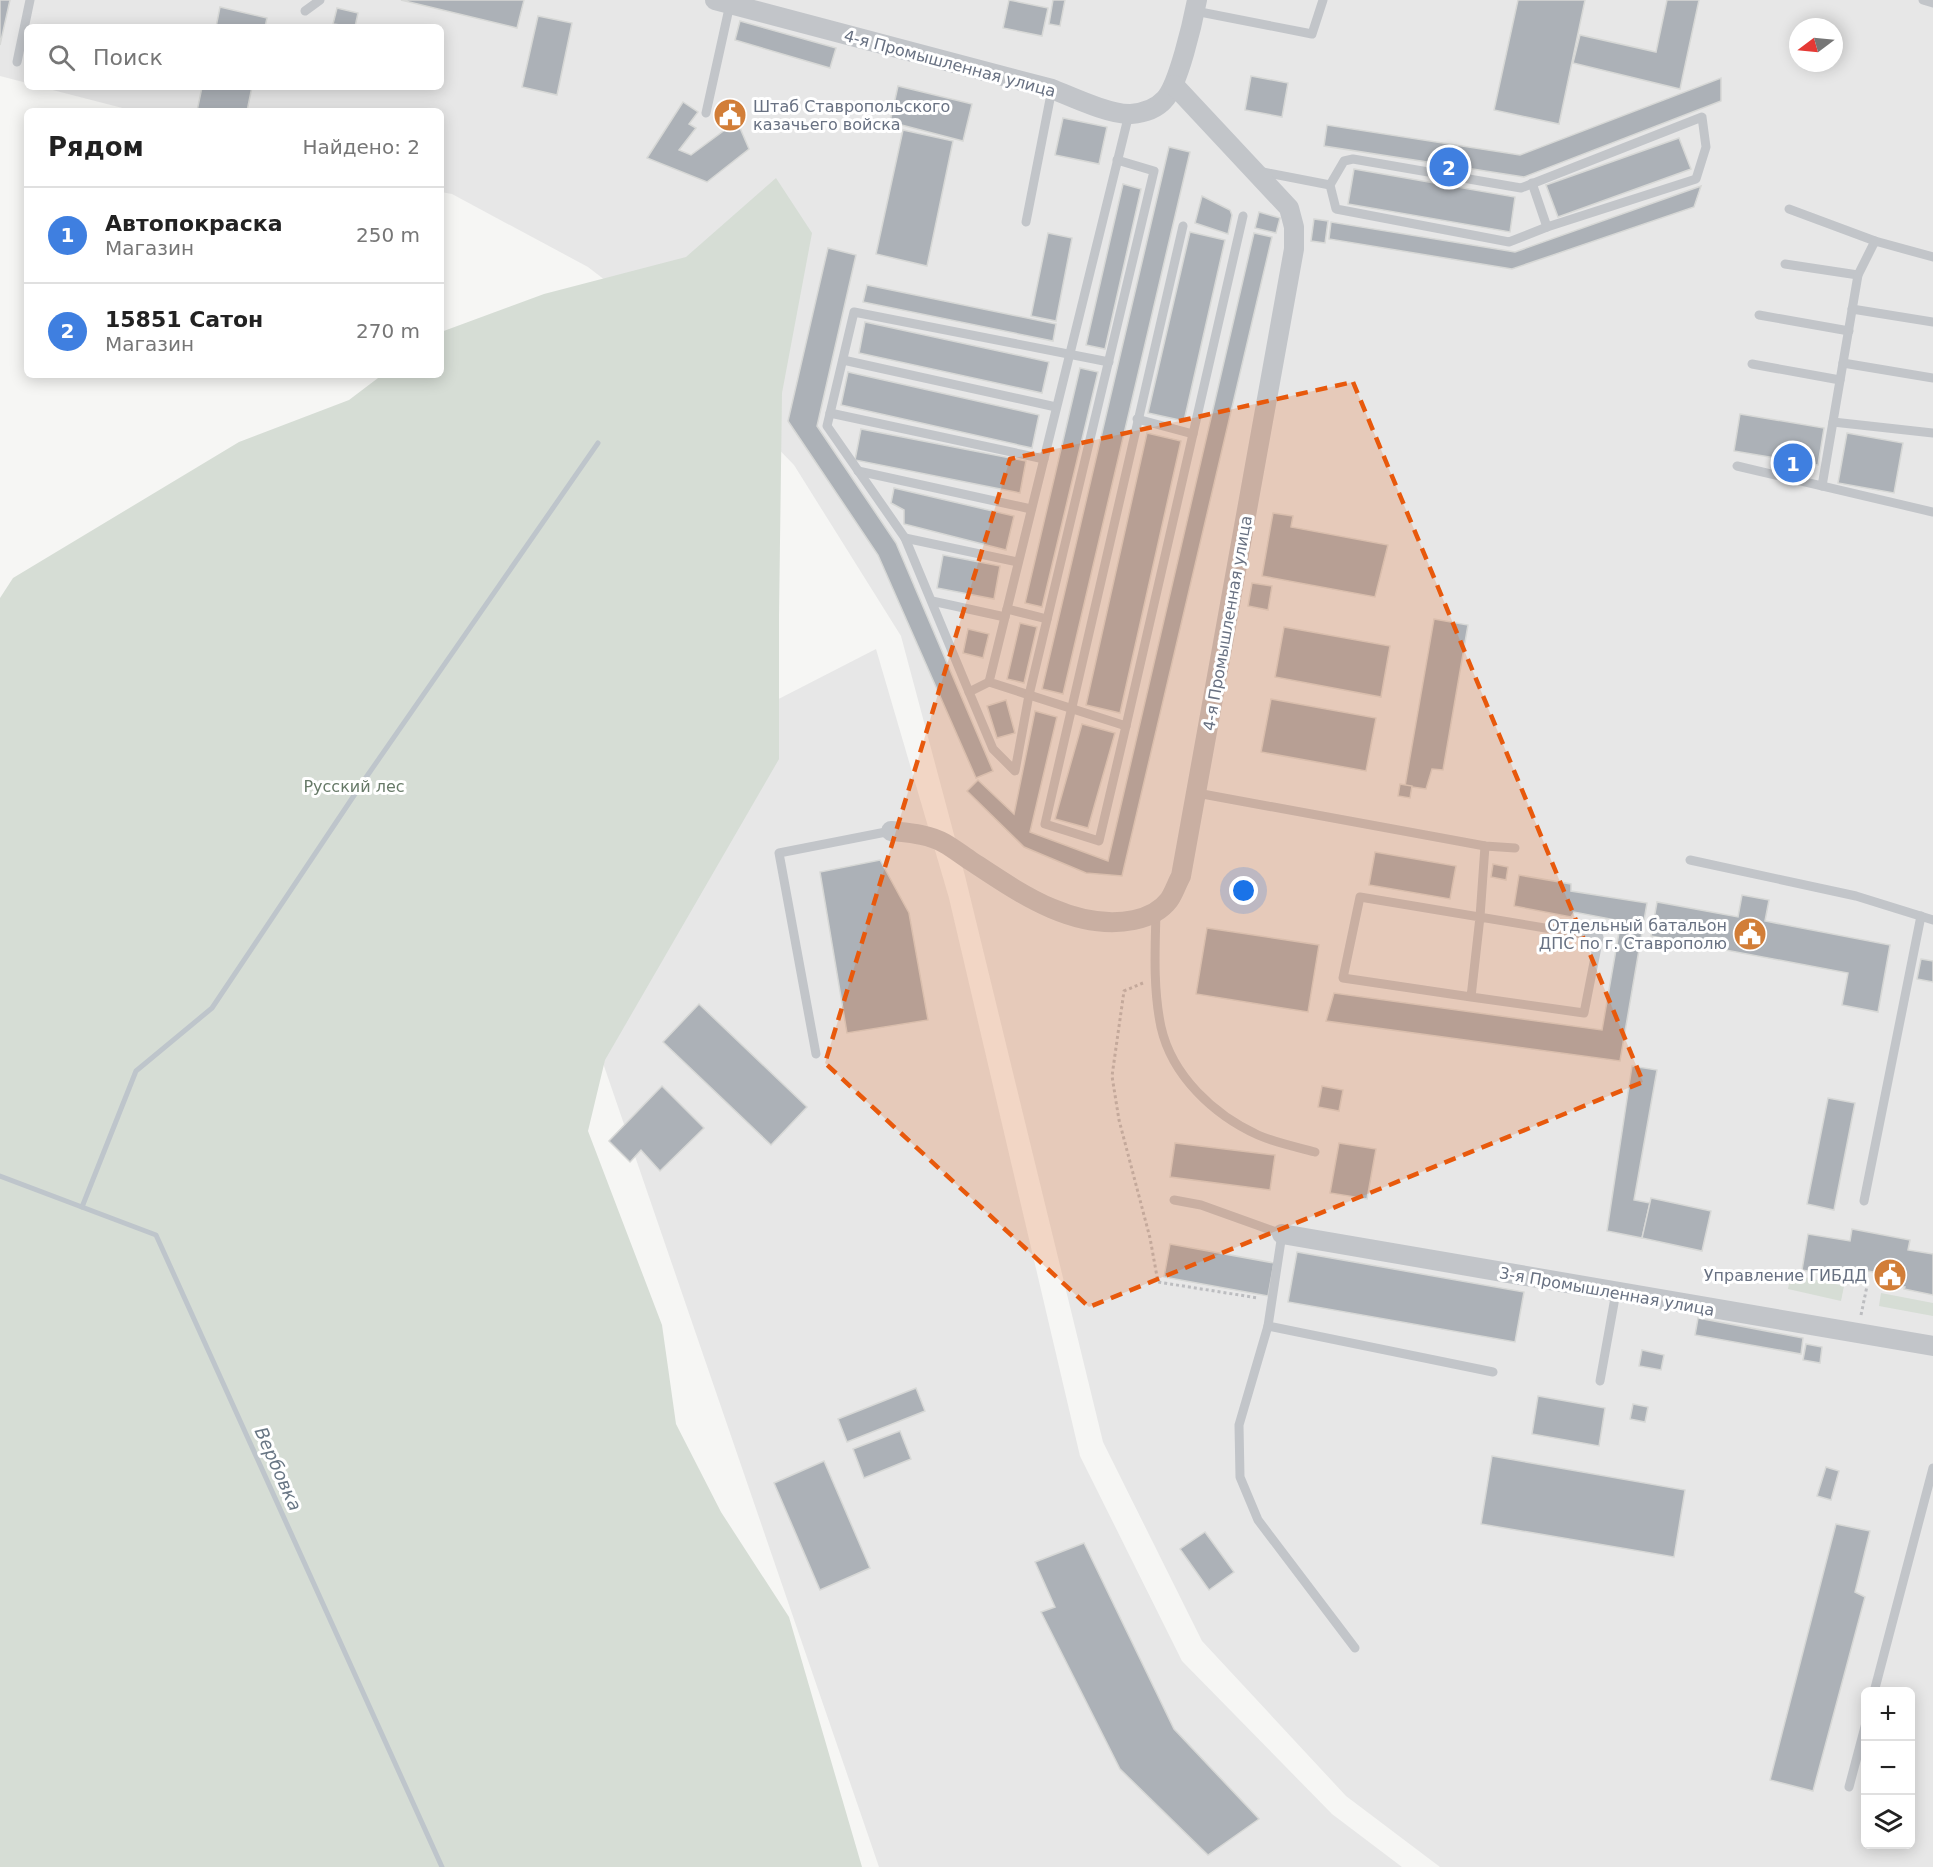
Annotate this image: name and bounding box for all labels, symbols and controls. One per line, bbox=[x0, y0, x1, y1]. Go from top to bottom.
north arrow bbox=[1789, 18, 1843, 72]
search box bbox=[24, 24, 444, 90]
street label: 4-я Промышленная улица bbox=[842, 26, 1058, 101]
icon: search bbox=[45, 41, 78, 74]
text: Поиск bbox=[93, 45, 163, 70]
public building icon: Штаб Ставропольского казачьего войска bbox=[712, 97, 748, 133]
place label: Штаб Ставропольского казачьего войска bbox=[753, 97, 950, 134]
text: Рядом bbox=[48, 132, 144, 162]
text: Найдено: 2 bbox=[302, 135, 420, 159]
pin: 2 bbox=[1430, 144, 1468, 190]
text: Автопокраска bbox=[105, 211, 282, 236]
text: 1 bbox=[61, 223, 74, 247]
text: 250 m bbox=[356, 223, 420, 247]
text: Магазин bbox=[105, 236, 194, 260]
text: 15851 Сатон bbox=[105, 307, 263, 332]
text: 2 bbox=[61, 319, 74, 343]
text: 270 m bbox=[356, 319, 420, 343]
text: Магазин bbox=[105, 332, 194, 356]
pin: 1 bbox=[1774, 440, 1812, 486]
street label: 4-я Промышленная улица bbox=[1199, 514, 1256, 732]
park label: Русский лес bbox=[303, 777, 405, 796]
your location bbox=[1229, 876, 1258, 905]
place label: Отдельный батальон ДПС по г. Ставрополю bbox=[1539, 916, 1727, 953]
public building icon: Отдельный батальон ДПС по г. Ставрополю bbox=[1732, 916, 1768, 952]
public building icon: Управление ГИБДД bbox=[1872, 1257, 1908, 1293]
street label: 3-я Промышленная улица bbox=[1498, 1263, 1716, 1320]
place label: Управление ГИБДД bbox=[1704, 1266, 1867, 1285]
water label: Вербовка bbox=[251, 1424, 306, 1514]
map controls bbox=[1861, 1687, 1915, 1849]
button: + bbox=[1861, 1687, 1915, 1741]
button: − bbox=[1861, 1741, 1915, 1795]
button: layers bbox=[1861, 1795, 1915, 1849]

